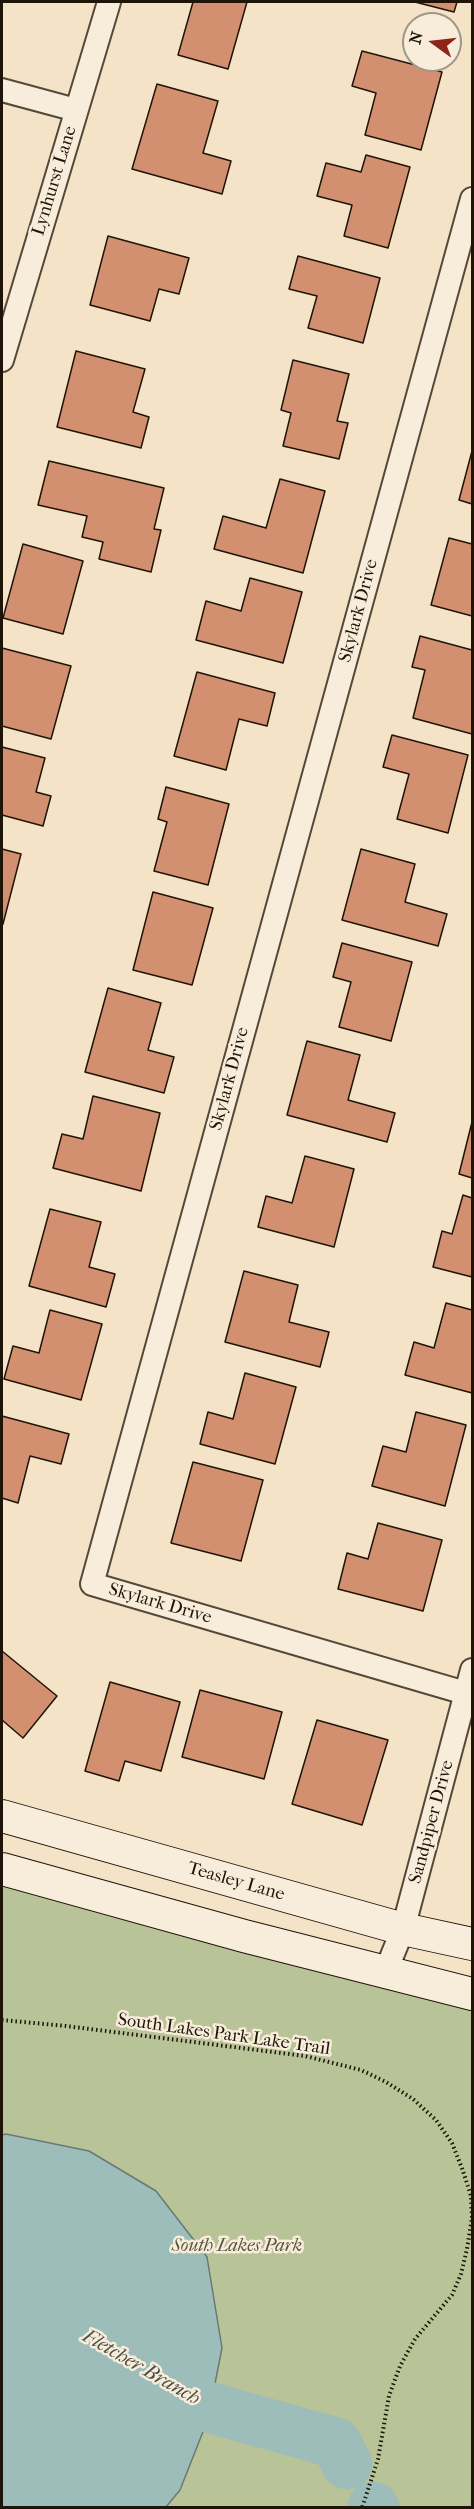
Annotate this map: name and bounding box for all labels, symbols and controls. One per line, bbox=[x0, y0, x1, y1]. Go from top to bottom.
north arrow bbox=[402, 12, 462, 72]
text: N bbox=[405, 29, 427, 46]
street label: Lynhurst Lane bbox=[28, 124, 82, 238]
street label: Skylark Drive bbox=[335, 557, 383, 665]
street label: Skylark Drive bbox=[206, 1025, 254, 1133]
street label: Skylark Drive bbox=[106, 1579, 214, 1629]
street label: Sandpiper Drive bbox=[405, 1758, 459, 1886]
street label: Teasley Lane bbox=[185, 1858, 287, 1906]
street label: South Lakes Park Lake Trail bbox=[116, 2009, 332, 2061]
park label: South Lakes Park bbox=[172, 2236, 302, 2258]
water label: Fletcher Branch bbox=[78, 2325, 204, 2411]

